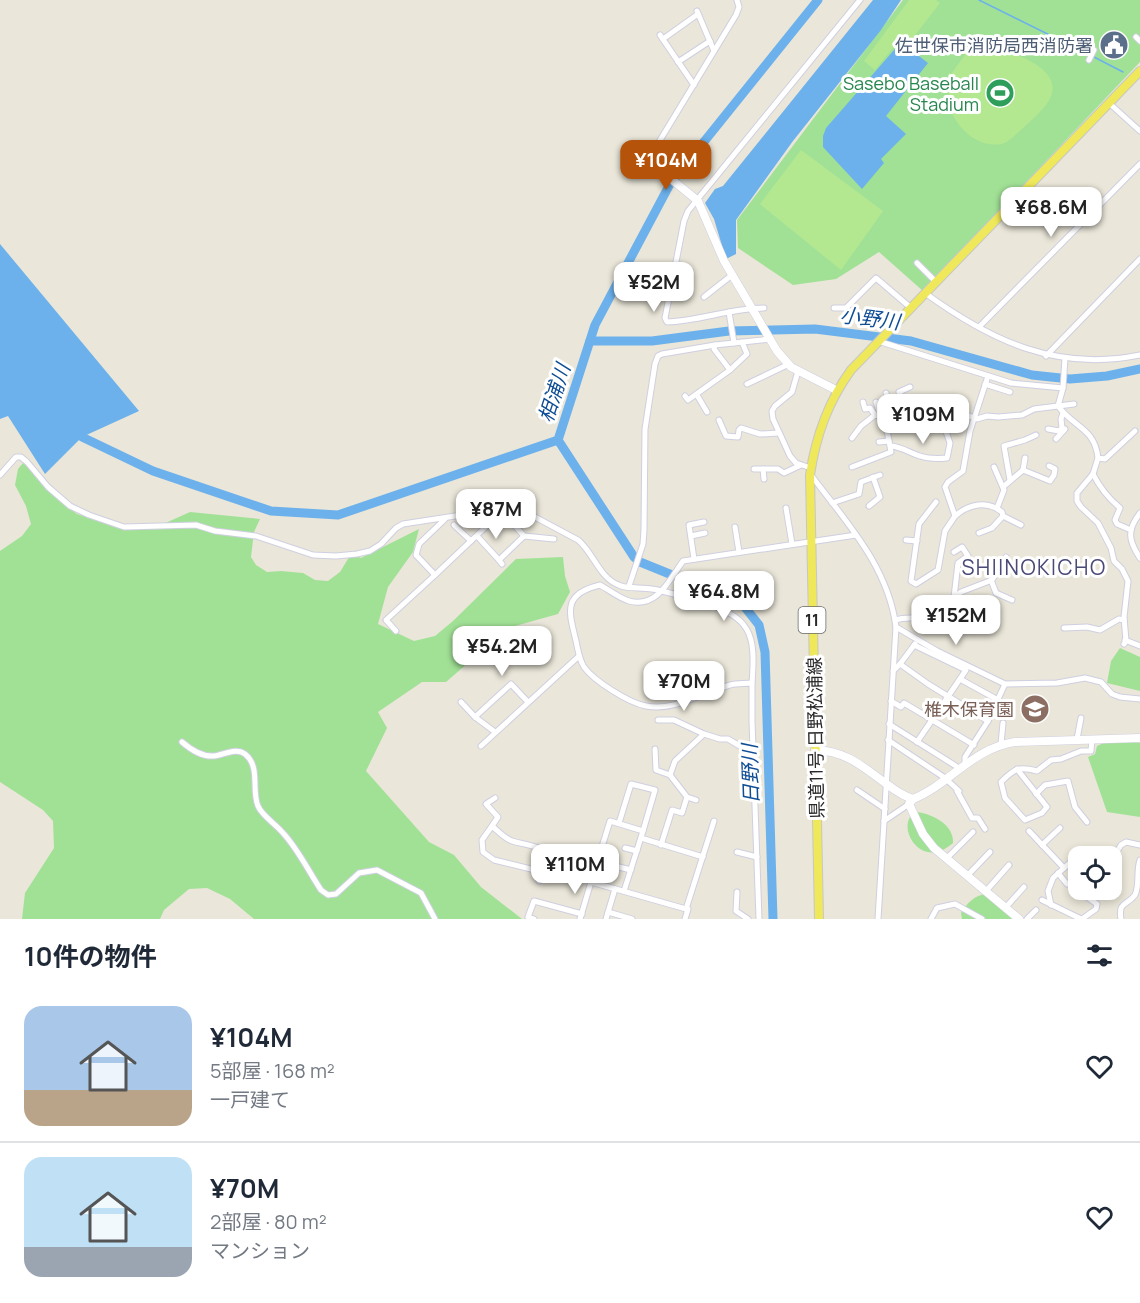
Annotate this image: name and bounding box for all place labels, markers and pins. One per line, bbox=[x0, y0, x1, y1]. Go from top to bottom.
public building icon: 佐世保市消防局西消防署 bbox=[1098, 29, 1130, 61]
place label: 佐世保市消防局西消防署 bbox=[895, 33, 1093, 57]
place label: Sasebo Baseball Stadium bbox=[843, 71, 979, 116]
sports icon: Sasebo Baseball Stadium bbox=[984, 77, 1016, 109]
pin: ¥104M bbox=[624, 140, 708, 191]
pin: ¥68.6M bbox=[1002, 187, 1100, 238]
pin: ¥52M bbox=[618, 262, 690, 313]
pin: ¥109M bbox=[881, 394, 965, 445]
pin: ¥87M bbox=[460, 489, 532, 540]
pin: ¥64.8M bbox=[675, 571, 773, 622]
pin: ¥152M bbox=[914, 595, 998, 646]
pin: ¥54.2M bbox=[453, 626, 551, 677]
pin: ¥70M bbox=[648, 661, 720, 712]
school or university icon: 椎木保育園 bbox=[1019, 693, 1051, 725]
place label: 椎木保育園 bbox=[924, 697, 1014, 721]
pin: ¥110M bbox=[533, 844, 617, 895]

